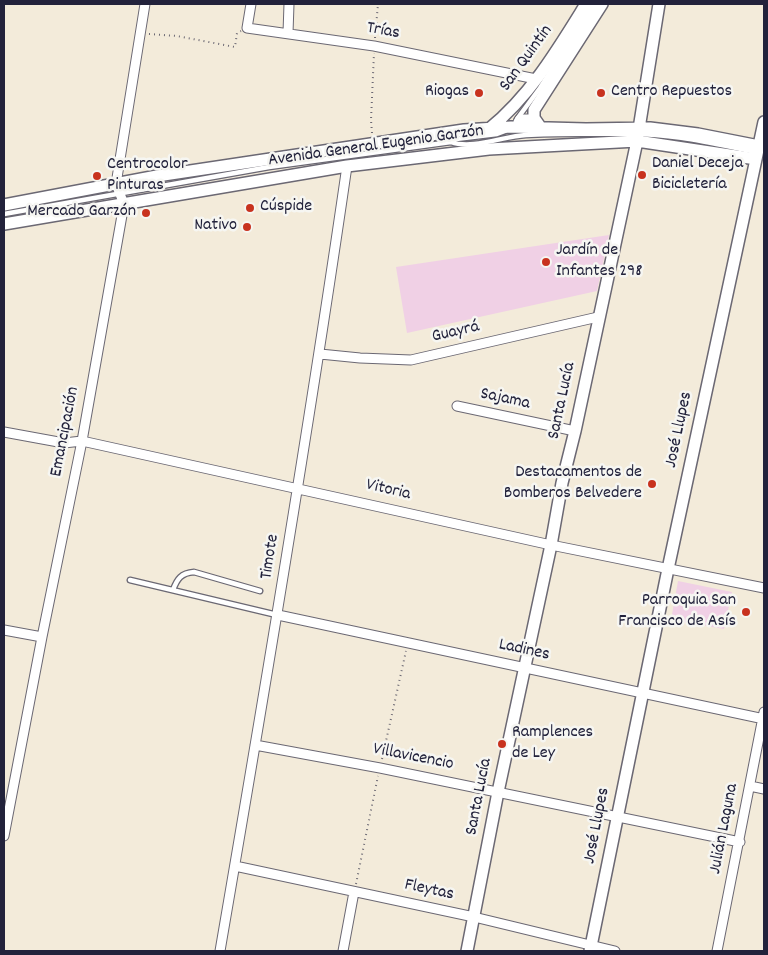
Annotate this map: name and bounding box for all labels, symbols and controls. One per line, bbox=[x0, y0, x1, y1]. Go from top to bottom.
street label: Trías bbox=[365, 18, 401, 46]
street label: San Quintín bbox=[496, 22, 558, 96]
place label: Riogas bbox=[425, 82, 469, 104]
place label: Centro Repuestos bbox=[611, 82, 732, 104]
marker: Riogas bbox=[473, 87, 485, 99]
marker: Centro Repuestos bbox=[595, 87, 607, 99]
street label: Avenida General Eugenio Garzón bbox=[267, 121, 485, 173]
place label: Daniel Deceja Bicicletería bbox=[652, 154, 743, 196]
place label: Centrocolor Pinturas bbox=[107, 155, 188, 198]
marker: Daniel Deceja Bicicletería bbox=[636, 169, 648, 181]
marker: Centrocolor Pinturas bbox=[91, 170, 103, 182]
place label: Cúspide bbox=[260, 197, 312, 219]
place label: Mercado Garzón bbox=[27, 202, 136, 224]
marker: Cúspide bbox=[244, 202, 256, 214]
marker: Mercado Garzón bbox=[140, 207, 152, 219]
place label: Nativo bbox=[194, 216, 237, 238]
marker: Nativo bbox=[241, 221, 253, 233]
place label: Jardín de Infantes 298 bbox=[556, 241, 643, 284]
marker: Jardín de Infantes 298 bbox=[540, 256, 552, 268]
street label: Guayrá bbox=[430, 317, 482, 349]
street label: Santa Lucía bbox=[544, 361, 582, 441]
street label: Sajama bbox=[478, 384, 532, 416]
street label: Emancipación bbox=[47, 385, 85, 479]
street label: José Llupes bbox=[661, 390, 699, 470]
place label: Destacamentos de Bomberos Belvedere bbox=[504, 463, 642, 506]
street label: Vitoria bbox=[364, 475, 412, 507]
marker: Destacamentos de Bomberos Belvedere bbox=[646, 478, 658, 490]
street label: Timote bbox=[257, 533, 285, 581]
place label: Parroquia San Francisco de Asís bbox=[618, 591, 736, 634]
marker: Parroquia San Francisco de Asís bbox=[740, 606, 752, 618]
street label: Ladines bbox=[497, 635, 551, 667]
place label: Ramplences de Ley bbox=[512, 723, 593, 766]
marker: Ramplences de Ley bbox=[496, 738, 508, 750]
street label: Villavicencio bbox=[371, 740, 455, 776]
street label: Santa Lucía bbox=[462, 757, 498, 837]
street label: Julián Laguna bbox=[706, 782, 744, 876]
street label: José Llupes bbox=[580, 786, 616, 866]
street label: Fleytas bbox=[402, 875, 456, 907]

